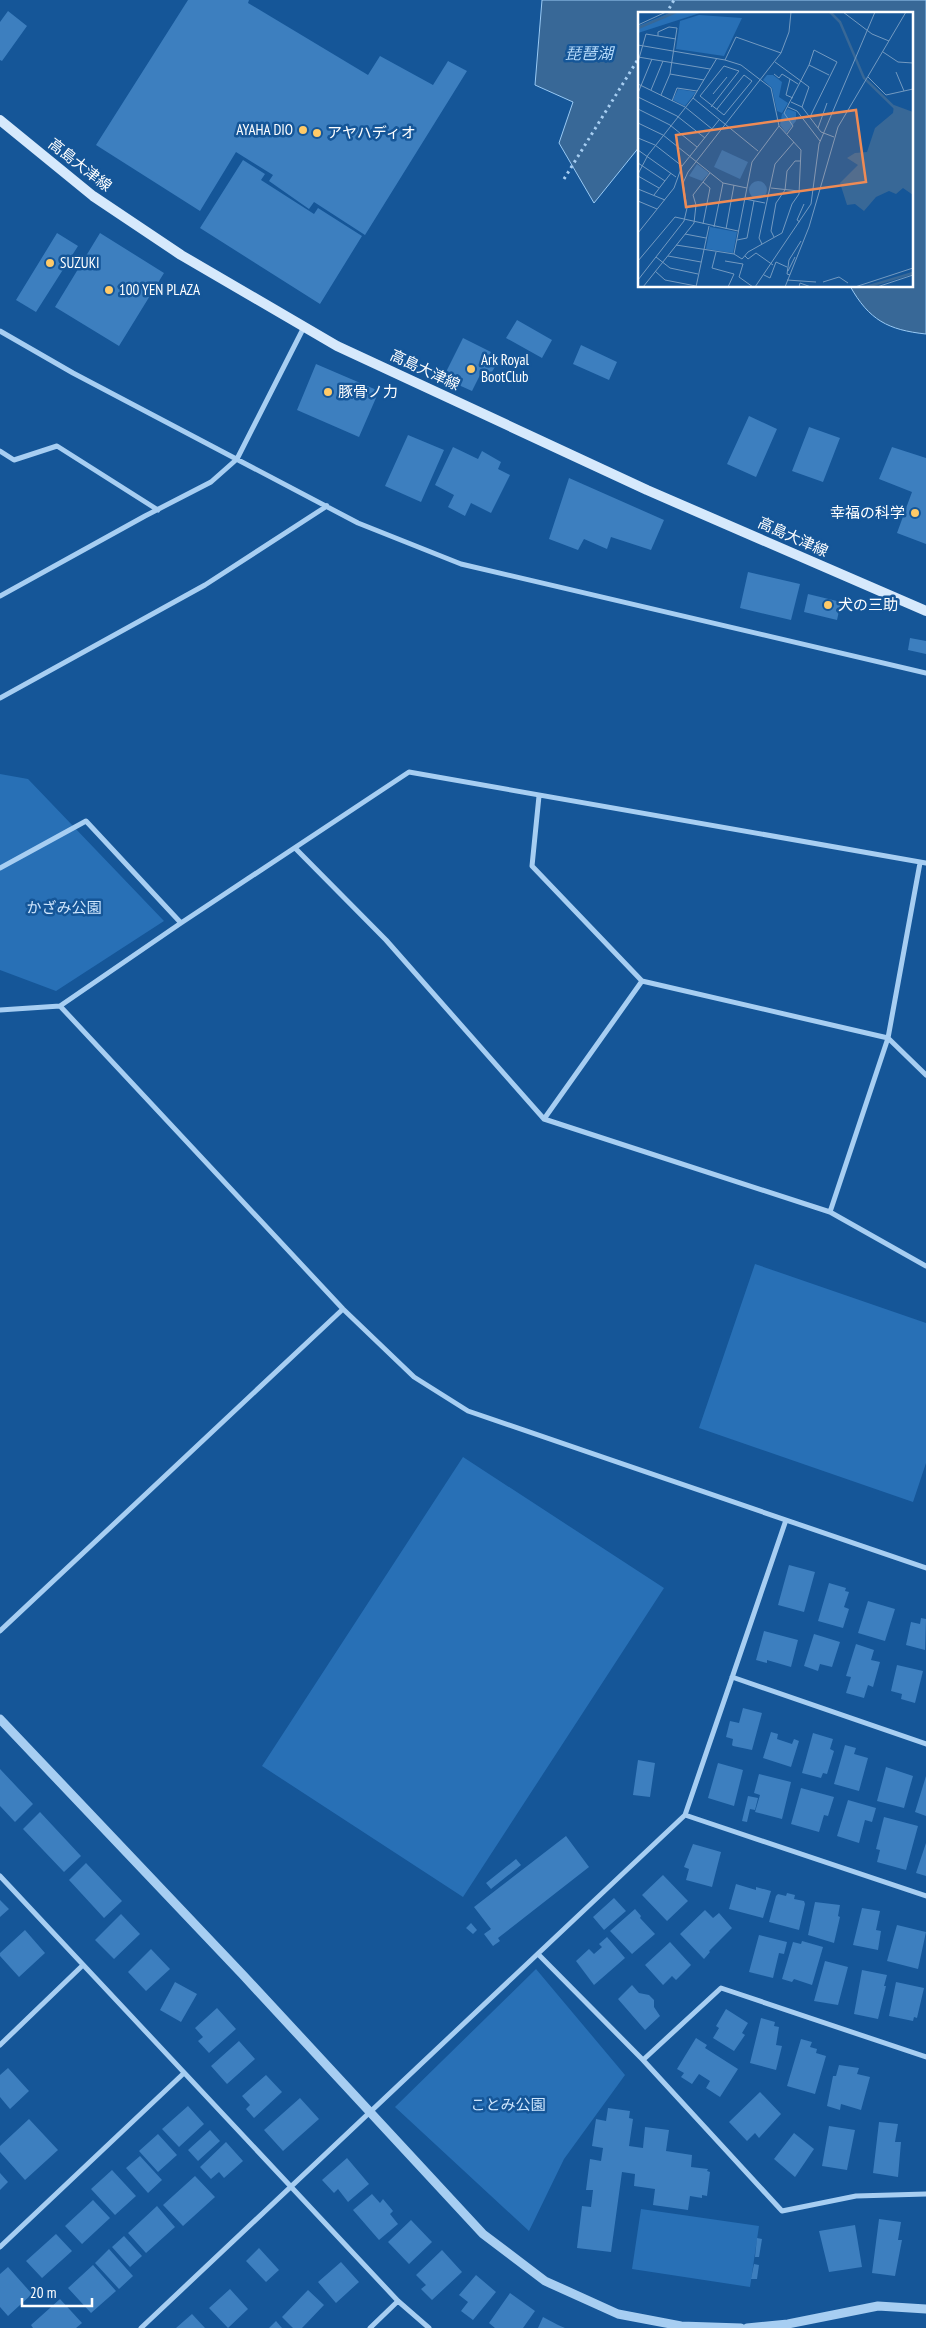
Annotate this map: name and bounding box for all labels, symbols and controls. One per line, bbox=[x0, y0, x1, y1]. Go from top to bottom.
inset map bbox=[638, 12, 914, 288]
water label: 琵琶湖 bbox=[565, 43, 616, 63]
place label: AYAHA DIO bbox=[236, 120, 293, 139]
place label: アヤハディオ bbox=[327, 123, 416, 142]
marker: AYAHA DIO bbox=[297, 124, 309, 136]
marker: アヤハディオ bbox=[311, 127, 323, 139]
street label: 高島大津線 bbox=[45, 134, 116, 195]
place label: SUZUKI bbox=[60, 253, 100, 272]
marker: SUZUKI bbox=[44, 257, 56, 269]
place label: 100 YEN PLAZA bbox=[119, 280, 201, 299]
marker: 100 YEN PLAZA bbox=[103, 284, 115, 296]
street label: 高島大津線 bbox=[387, 345, 463, 394]
place label: Ark Royal BootClub bbox=[481, 350, 529, 386]
marker: Ark Royal BootClub bbox=[465, 363, 477, 375]
place label: 豚骨ノ力 bbox=[338, 382, 398, 401]
marker: 豚骨ノ力 bbox=[322, 386, 334, 398]
place label: 幸福の科学 bbox=[830, 503, 905, 522]
marker: 幸福の科学 bbox=[909, 507, 921, 519]
street label: 高島大津線 bbox=[755, 513, 831, 560]
place label: 犬の三助 bbox=[838, 595, 898, 614]
marker: 犬の三助 bbox=[822, 599, 834, 611]
park label: かざみ公園 bbox=[26, 898, 102, 917]
park label: ことみ公園 bbox=[470, 2095, 546, 2114]
scale bar bbox=[22, 2276, 92, 2308]
text: 20 m bbox=[30, 2283, 56, 2302]

